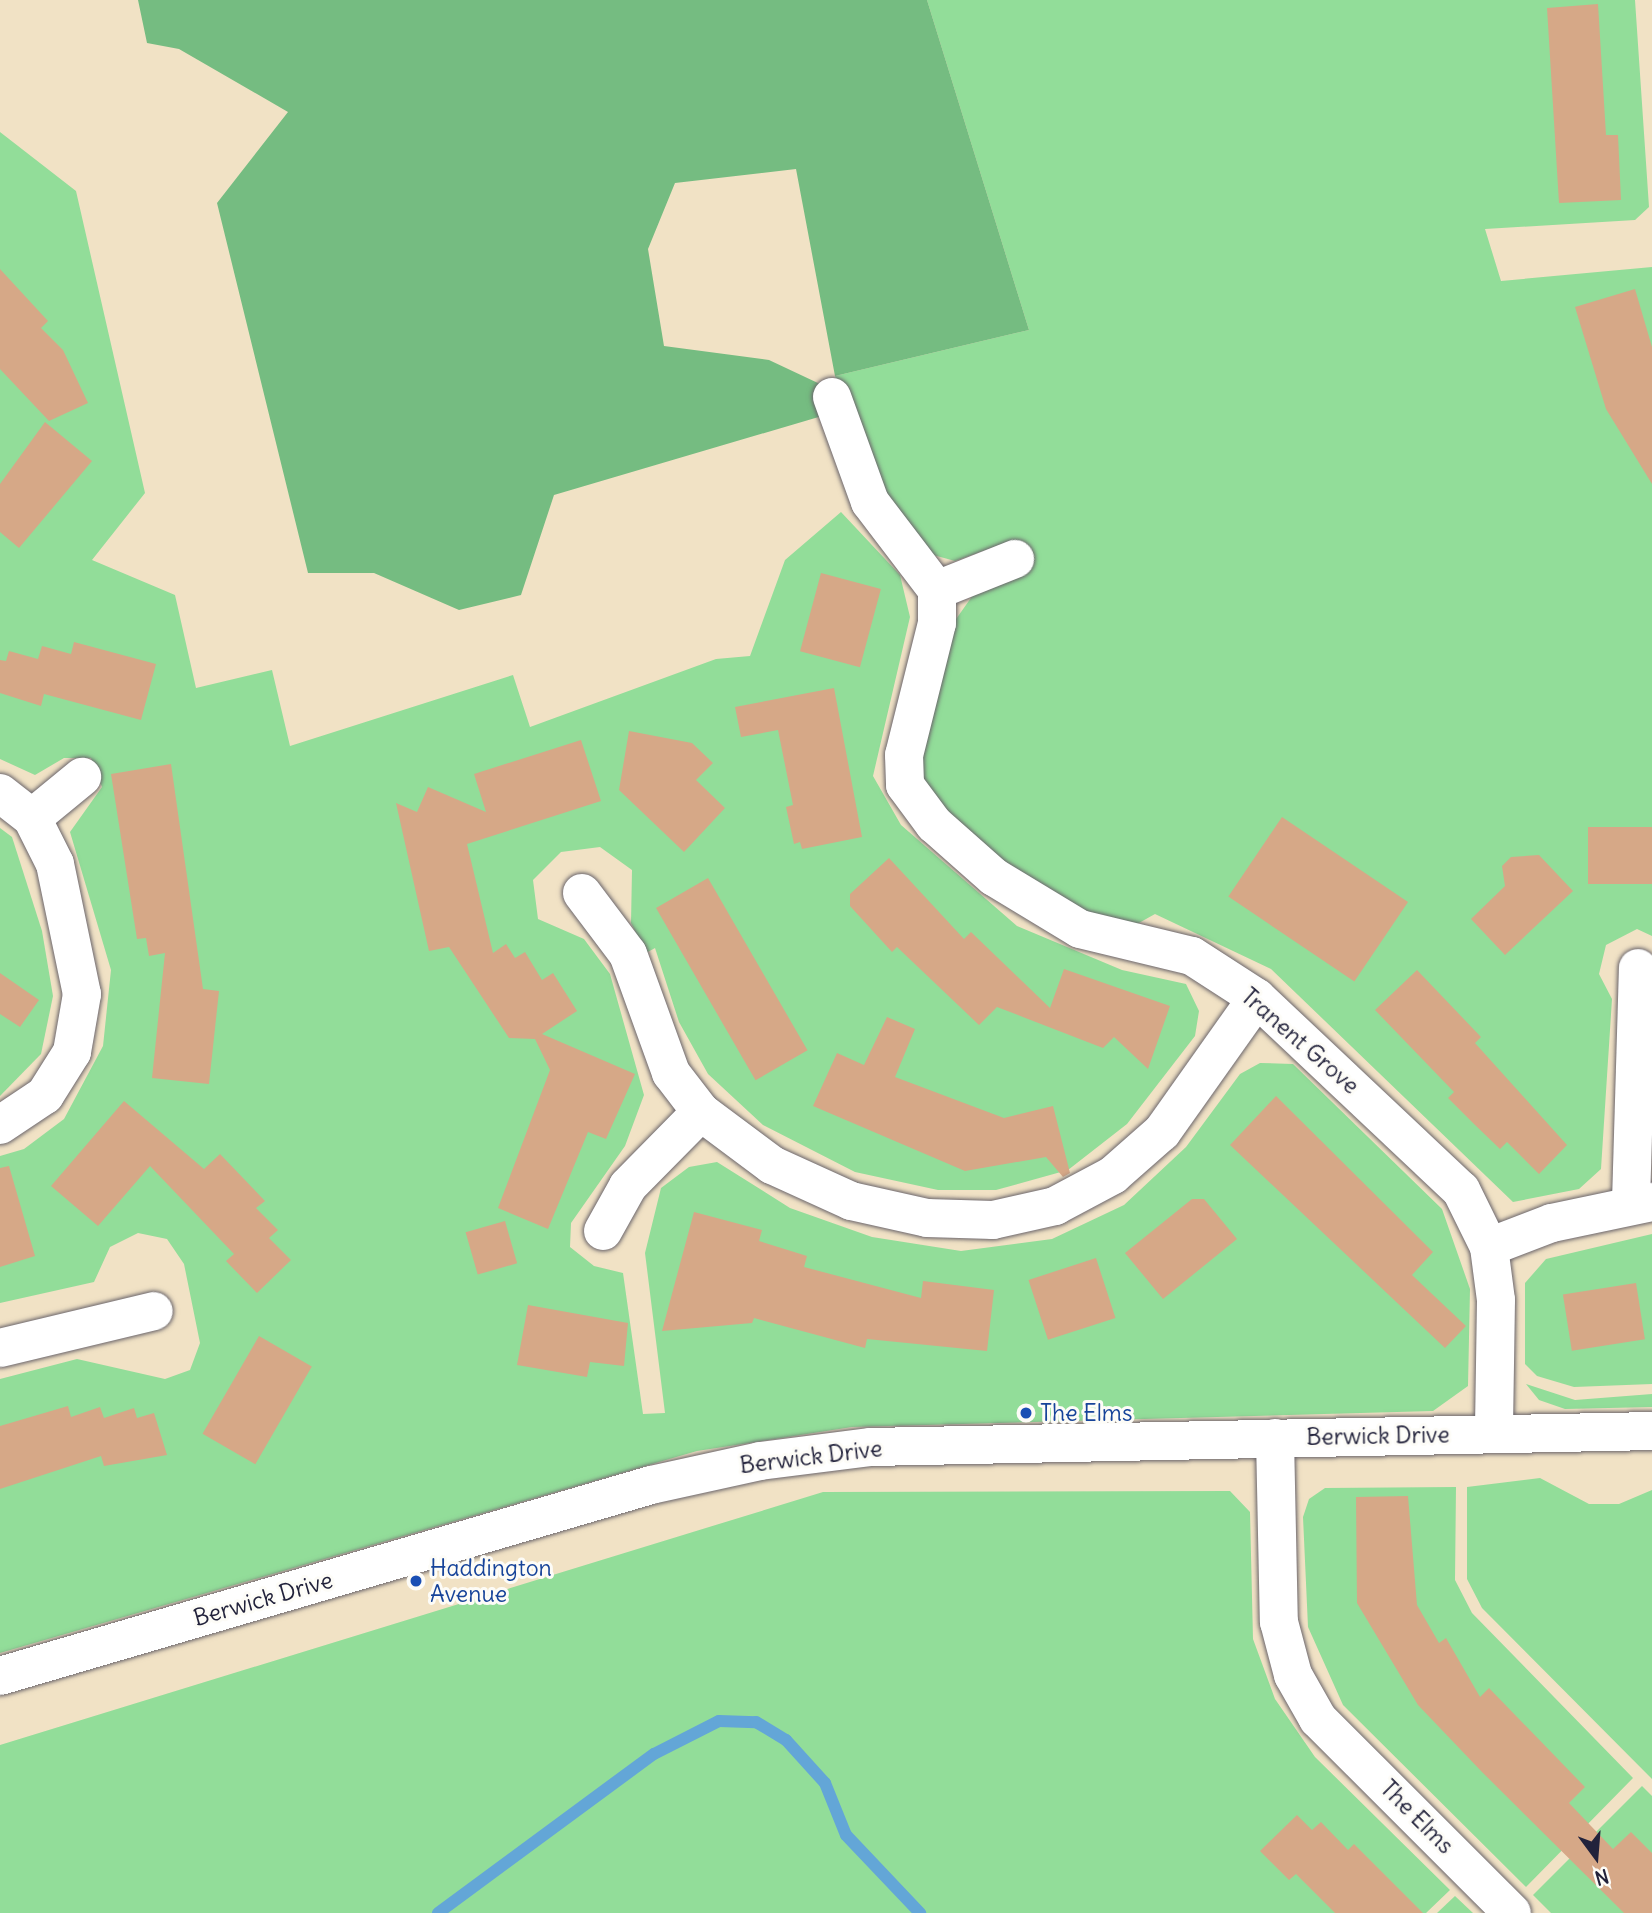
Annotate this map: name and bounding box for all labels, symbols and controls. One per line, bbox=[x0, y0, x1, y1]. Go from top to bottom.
street label: Tranent Grove bbox=[1235, 982, 1365, 1100]
place label: The Elms bbox=[1040, 1399, 1132, 1427]
marker: The Elms bbox=[1018, 1405, 1034, 1421]
street label: Berwick Drive bbox=[1306, 1421, 1450, 1451]
street label: Berwick Drive bbox=[738, 1435, 884, 1479]
place label: Haddington Avenue bbox=[430, 1554, 552, 1608]
street label: Berwick Drive bbox=[190, 1566, 336, 1632]
marker: Haddington Avenue bbox=[408, 1573, 424, 1589]
street label: The Elms bbox=[1375, 1775, 1459, 1859]
north arrow bbox=[1561, 1822, 1631, 1892]
text: N bbox=[1592, 1864, 1611, 1891]

